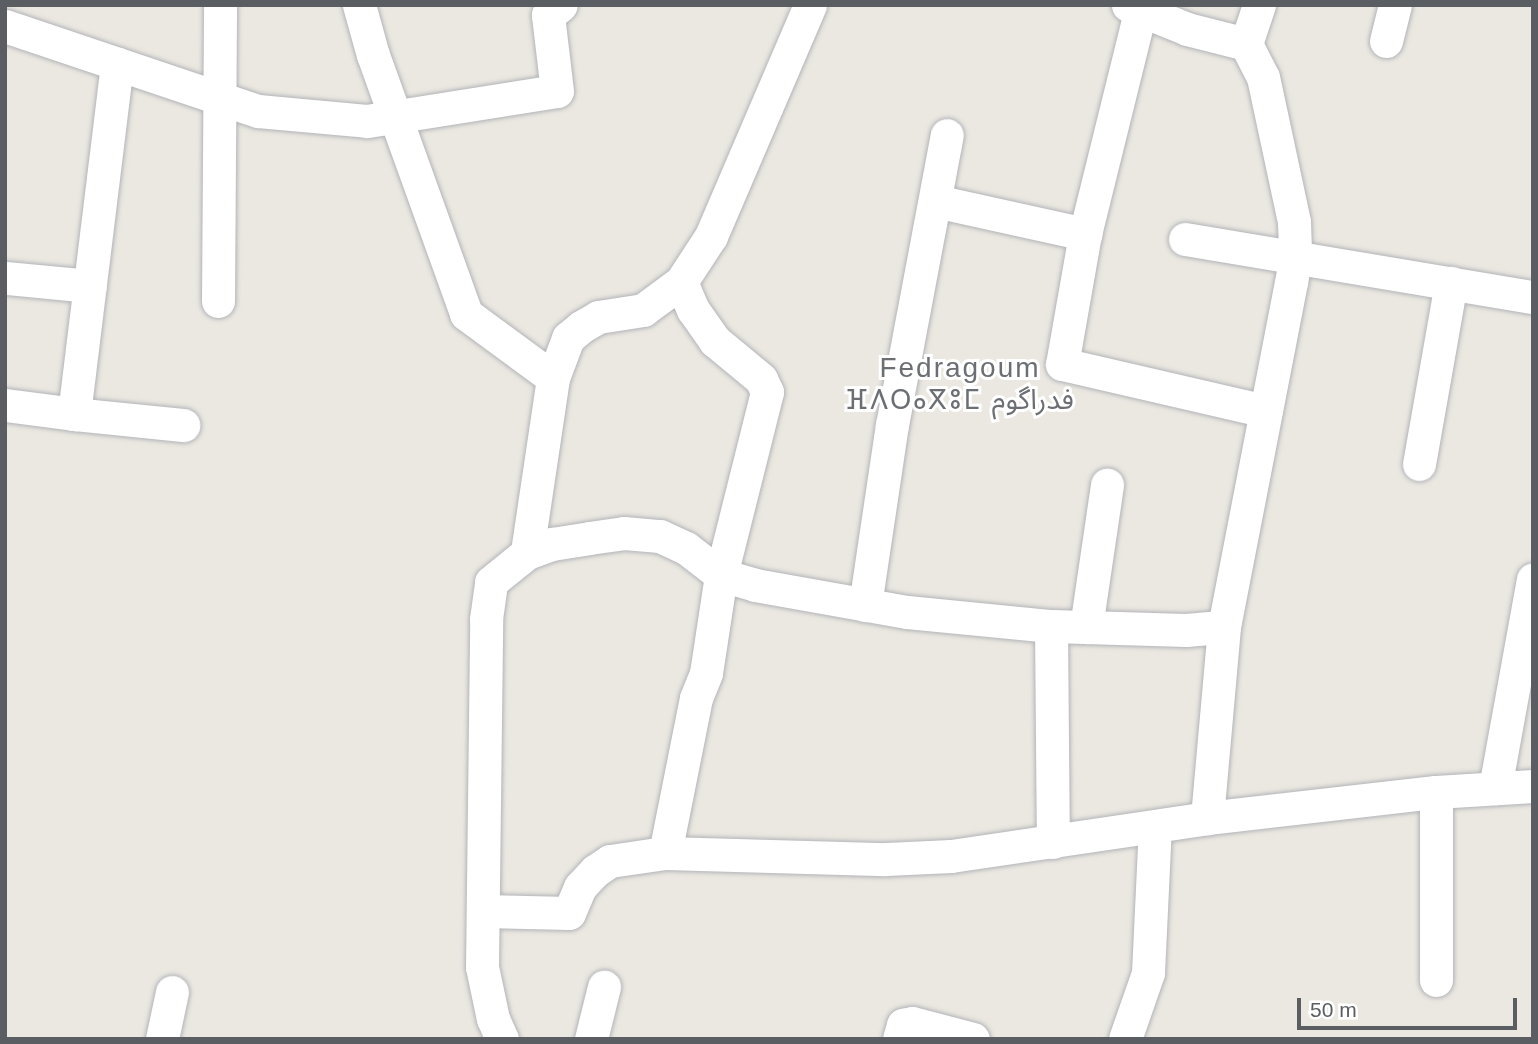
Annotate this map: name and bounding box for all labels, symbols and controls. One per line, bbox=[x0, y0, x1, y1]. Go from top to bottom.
district label: Fedragoum ⴼⴷⵔⴰⴳⵓⵎ فدراگوم bbox=[854, 351, 1066, 417]
scale bar bbox=[1300, 984, 1520, 1028]
text: 50 m bbox=[1310, 998, 1357, 1021]

